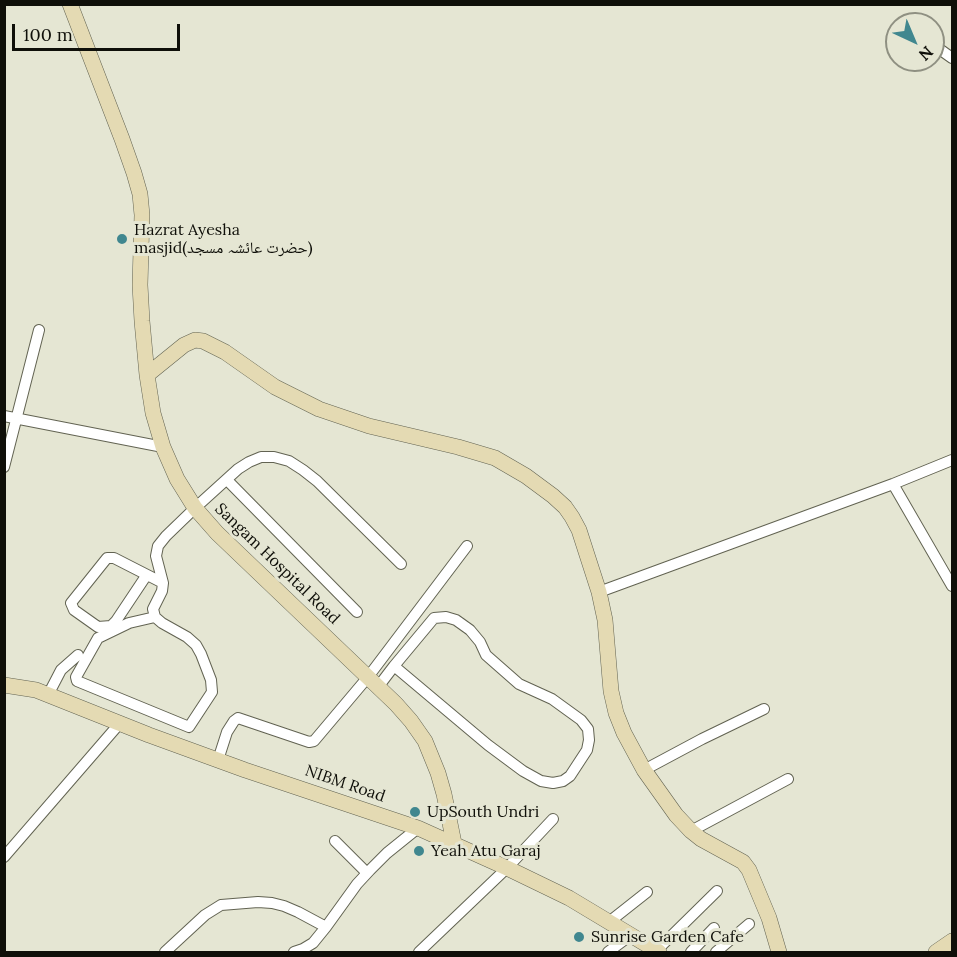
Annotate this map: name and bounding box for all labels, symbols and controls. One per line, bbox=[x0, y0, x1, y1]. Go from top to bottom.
scale bar bbox=[15, 12, 183, 50]
north arrow bbox=[885, 12, 945, 72]
text: 100 m bbox=[23, 23, 73, 46]
text: N bbox=[915, 42, 938, 65]
place label: Hazrat Ayesha masjid(حضرت عائشہ مسجد) bbox=[134, 220, 313, 258]
marker: Hazrat Ayesha masjid(حضرت عائشہ مسجد) bbox=[115, 232, 129, 246]
street label: Sangam Hospital Road bbox=[211, 499, 343, 629]
street label: NIBM Road bbox=[302, 761, 388, 807]
place label: UpSouth Undri bbox=[427, 802, 539, 822]
marker: UpSouth Undri bbox=[408, 805, 422, 819]
place label: Yeah Atu Garaj bbox=[431, 841, 541, 861]
marker: Yeah Atu Garaj bbox=[412, 844, 426, 858]
place label: Sunrise Garden Cafe bbox=[591, 927, 744, 947]
marker: Sunrise Garden Cafe bbox=[572, 930, 586, 944]

